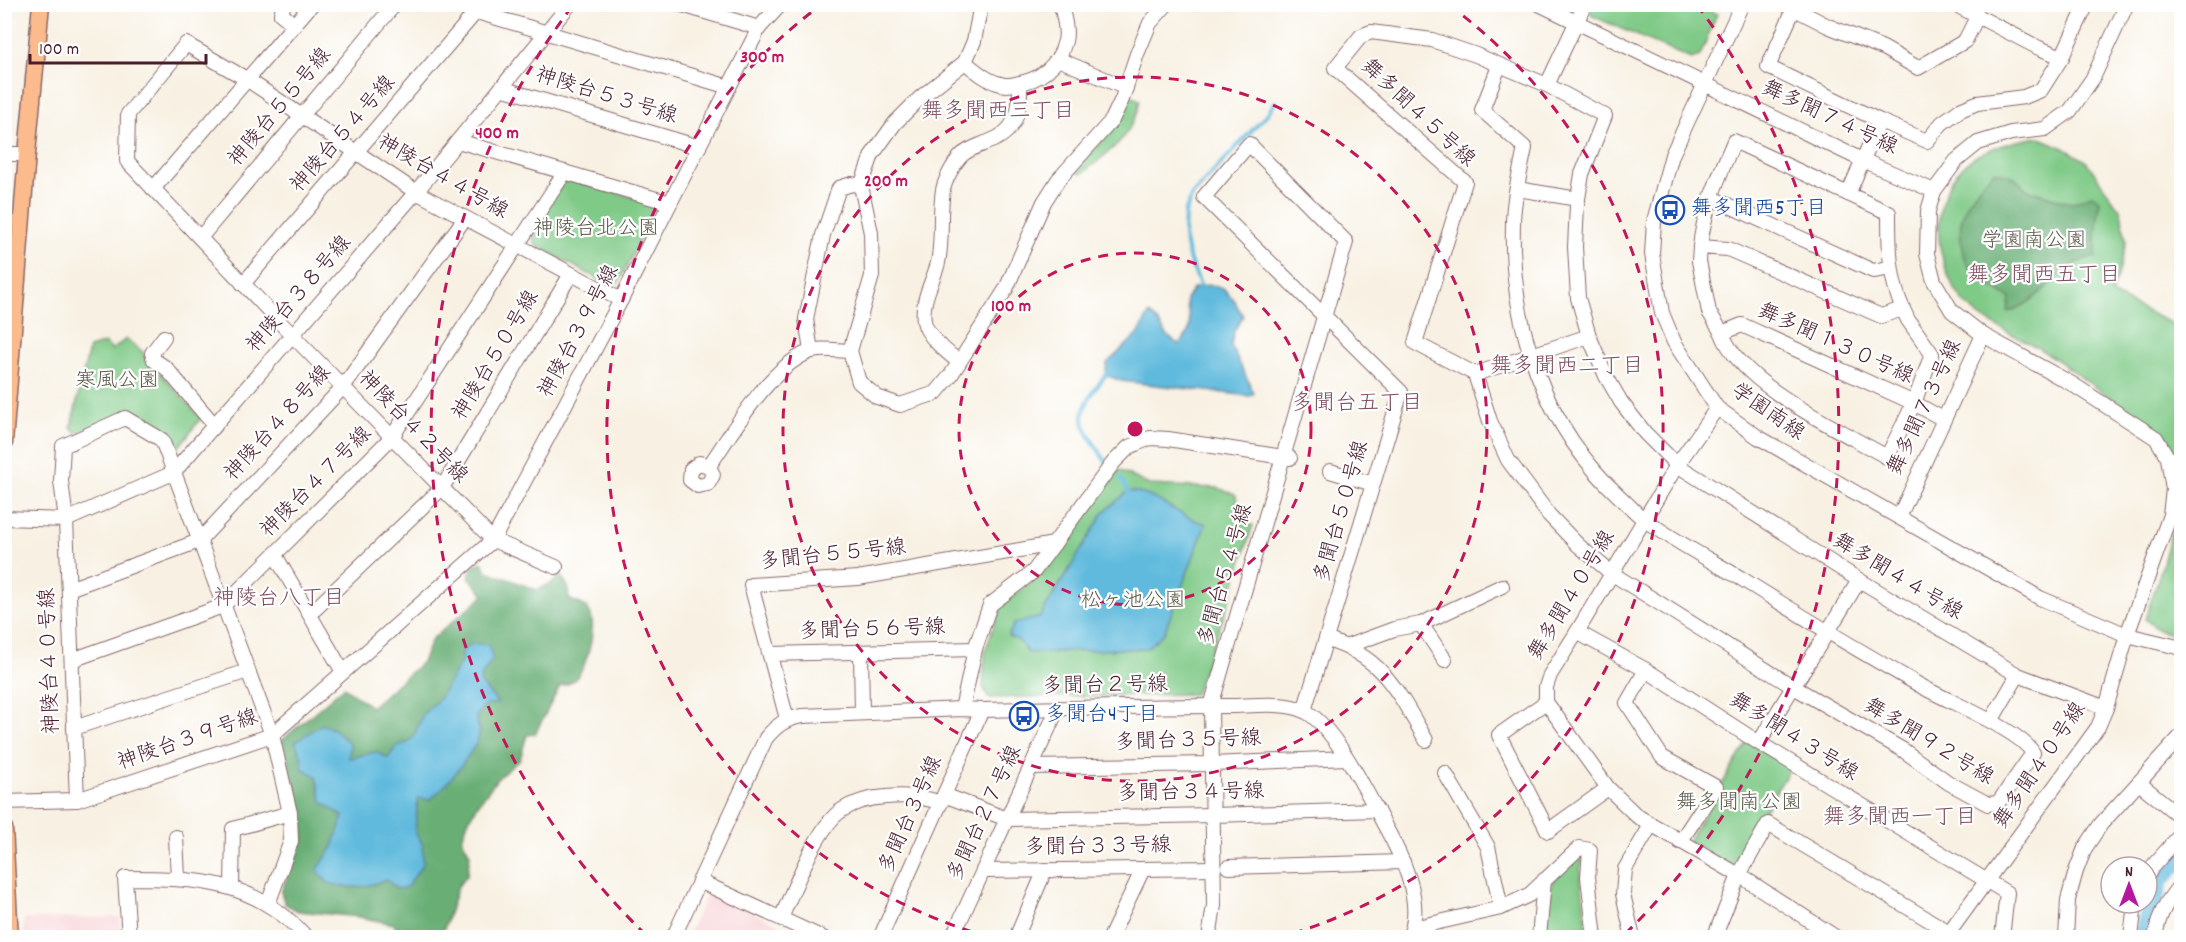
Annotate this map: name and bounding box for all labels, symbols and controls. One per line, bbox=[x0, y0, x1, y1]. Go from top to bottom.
scale bar bbox=[30, 27, 206, 65]
text: 100 m bbox=[39, 38, 79, 63]
street label: 神陵台５５号線 bbox=[222, 42, 340, 174]
text: 300 m bbox=[740, 46, 784, 71]
street label: 舞多聞４５号線 bbox=[1353, 53, 1481, 175]
street label: 神陵台５３号線 bbox=[531, 61, 681, 133]
street label: 神陵台５４号線 bbox=[284, 70, 404, 200]
street label: 舞多聞７４号線 bbox=[1756, 74, 1902, 164]
district label: 舞多聞西三丁目 bbox=[921, 97, 1075, 128]
text: 400 m bbox=[475, 122, 519, 147]
street label: 神陵台４４号線 bbox=[371, 128, 513, 228]
text: 200 m bbox=[864, 170, 908, 195]
bus stop icon: 舞多聞西5丁目 bbox=[1654, 194, 1686, 226]
place label: 舞多聞西5丁目 bbox=[1691, 195, 1827, 225]
park label: 神陵台北公園 bbox=[533, 215, 659, 245]
park label: 学園南公園 bbox=[1982, 227, 2087, 257]
street label: 神陵台３８号線 bbox=[240, 230, 360, 360]
street label: 神陵台３９号線 bbox=[532, 260, 628, 404]
district label: 舞多聞西五丁目 bbox=[1967, 261, 2121, 292]
street label: 神陵台５０号線 bbox=[446, 285, 548, 427]
text: 100 m bbox=[991, 295, 1031, 320]
street label: 舞多聞１３０号線 bbox=[1752, 297, 1918, 393]
street label: 舞多聞７３号線 bbox=[1881, 335, 1971, 481]
district label: 舞多聞西二丁目 bbox=[1490, 352, 1644, 383]
street label: 神陵台４８号線 bbox=[219, 359, 339, 489]
street label: 神陵台４２号線 bbox=[350, 365, 474, 491]
park label: 寒風公園 bbox=[75, 367, 159, 397]
street label: 学園南線 bbox=[1724, 377, 1810, 449]
district label: 多聞台五丁目 bbox=[1291, 389, 1423, 420]
centre of rings bbox=[1125, 419, 1145, 439]
street label: 神陵台４７号線 bbox=[254, 420, 380, 546]
street label: 多聞台５０号線 bbox=[1308, 437, 1378, 587]
street label: 多聞台５４号線 bbox=[1192, 500, 1262, 650]
street label: 舞多聞４０号線 bbox=[1522, 525, 1624, 667]
street label: 舞多聞４４号線 bbox=[1826, 527, 1968, 629]
street label: 多聞台５５号線 bbox=[758, 533, 908, 579]
district label: 神陵台八丁目 bbox=[213, 584, 345, 615]
street label: 神陵台４０号線 bbox=[33, 587, 69, 735]
park label: 松ヶ池公園 bbox=[1081, 587, 1186, 617]
street label: 多聞台５６号線 bbox=[798, 613, 946, 649]
street label: 多聞台２号線 bbox=[1042, 671, 1168, 703]
street label: 舞多聞４３号線 bbox=[1723, 686, 1863, 790]
street label: 舞多聞９２号線 bbox=[1857, 692, 1999, 794]
street label: 舞多聞４０号線 bbox=[1987, 697, 2095, 835]
bus stop icon: 多聞台4丁目 bbox=[1008, 700, 1040, 732]
place label: 多聞台4丁目 bbox=[1045, 701, 1159, 731]
street label: 神陵台３９号線 bbox=[114, 703, 262, 779]
street label: 多聞台３５号線 bbox=[1114, 724, 1262, 760]
street label: 多聞台２７号線 bbox=[941, 741, 1031, 887]
street label: 多聞台３号線 bbox=[873, 751, 951, 879]
street label: 多聞台３４号線 bbox=[1117, 778, 1265, 810]
park label: 舞多聞南公園 bbox=[1676, 789, 1802, 819]
district label: 舞多聞西一丁目 bbox=[1823, 803, 1977, 834]
street label: 多聞台３３号線 bbox=[1024, 832, 1172, 864]
north arrow bbox=[2099, 855, 2159, 915]
text: N bbox=[2125, 861, 2133, 884]

